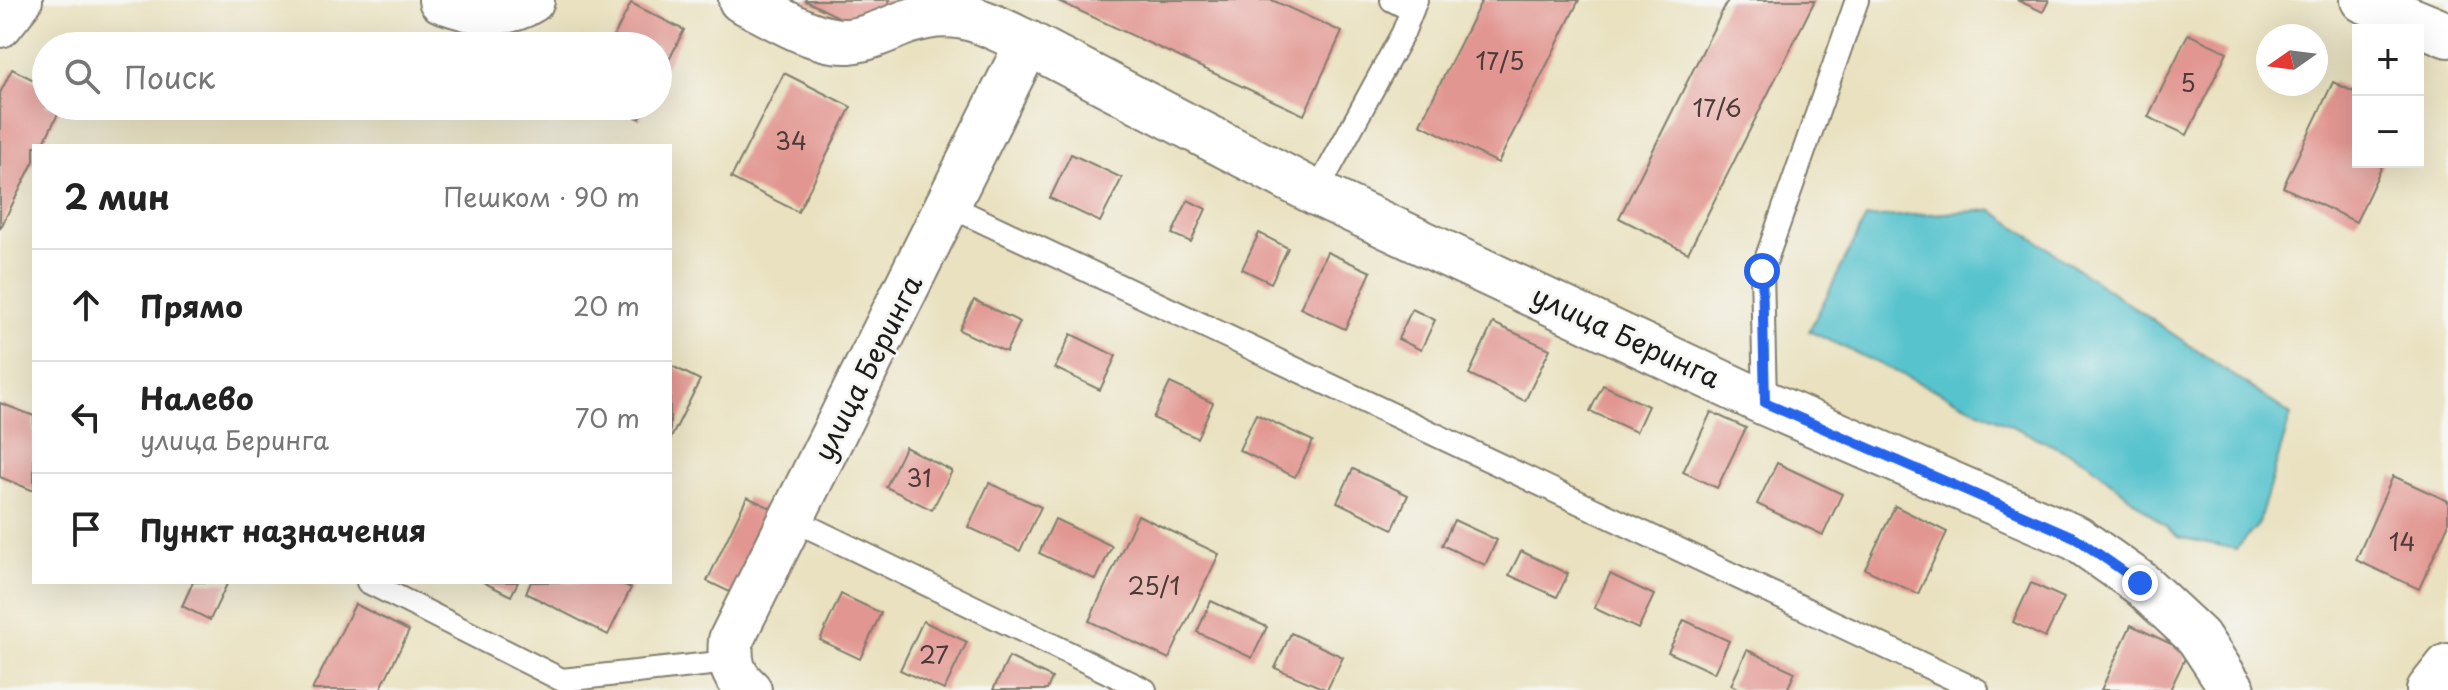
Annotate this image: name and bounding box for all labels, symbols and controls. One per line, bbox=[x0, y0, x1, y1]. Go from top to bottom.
north arrow bbox=[2256, 24, 2328, 96]
map controls bbox=[2352, 24, 2424, 168]
button: + bbox=[2352, 24, 2424, 96]
search box bbox=[32, 32, 672, 120]
house number: 17/5 bbox=[1476, 42, 1524, 78]
icon: search bbox=[60, 54, 104, 98]
text: Поиск bbox=[124, 54, 215, 99]
house number: 5 bbox=[2180, 64, 2196, 100]
house number: 17/6 bbox=[1692, 89, 1742, 125]
button: − bbox=[2352, 96, 2424, 168]
house number: 34 bbox=[775, 122, 807, 158]
text: 2 мин bbox=[64, 170, 170, 222]
text: Пешком · 90 m bbox=[443, 177, 640, 216]
route start bbox=[1744, 253, 1780, 289]
street label: улица Беринга bbox=[801, 266, 932, 468]
street label: улица Беринга bbox=[1525, 273, 1729, 398]
icon: ahead bbox=[64, 283, 108, 327]
text: Прямо bbox=[140, 283, 243, 328]
text: 20 m bbox=[573, 286, 640, 325]
text: Налево bbox=[140, 375, 254, 420]
icon: left bbox=[64, 395, 108, 439]
text: 70 m bbox=[575, 398, 640, 437]
text: улица Беринга bbox=[140, 420, 329, 459]
house number: 31 bbox=[906, 459, 932, 495]
icon: arrive bbox=[64, 507, 108, 551]
text: Пункт назначения bbox=[140, 507, 426, 552]
house number: 14 bbox=[2389, 523, 2415, 559]
route end bbox=[2122, 565, 2158, 601]
house number: 25/1 bbox=[1128, 567, 1180, 603]
house number: 27 bbox=[919, 636, 949, 672]

